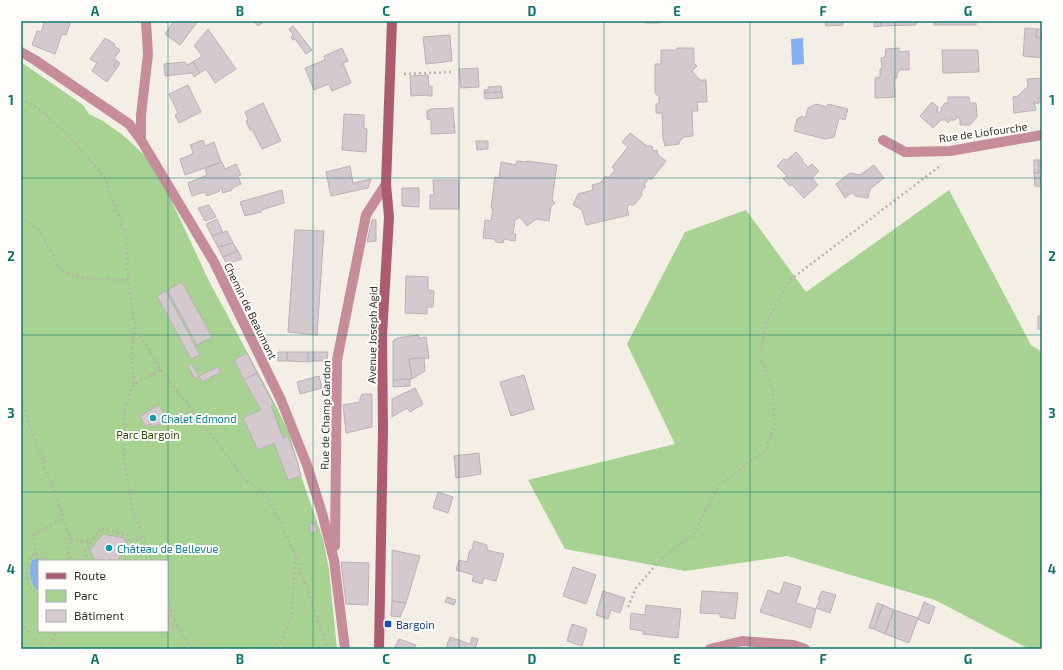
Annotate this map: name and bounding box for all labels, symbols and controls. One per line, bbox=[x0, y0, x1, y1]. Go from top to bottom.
text: A bbox=[91, 3, 100, 19]
text: B bbox=[236, 3, 244, 19]
text: C bbox=[382, 3, 390, 19]
text: D bbox=[528, 3, 537, 19]
text: E bbox=[673, 3, 681, 19]
text: F bbox=[819, 3, 827, 19]
text: G bbox=[964, 3, 972, 19]
text: 1 bbox=[8, 92, 14, 108]
text: 1 bbox=[1049, 92, 1055, 108]
street label: Rue de Liofourche bbox=[938, 119, 1028, 145]
text: 2 bbox=[7, 248, 15, 264]
text: 2 bbox=[1048, 248, 1056, 264]
street label: Chemin de Beaumont bbox=[222, 261, 280, 361]
street label: Avenue Joseph Agid bbox=[365, 286, 379, 384]
street label: Rue de Champ Gardon bbox=[318, 360, 332, 470]
text: 3 bbox=[7, 405, 15, 421]
text: 3 bbox=[1048, 405, 1056, 421]
place label: Chalet Edmond bbox=[161, 412, 237, 425]
marker: Chalet Edmond bbox=[148, 413, 158, 423]
park label: Parc Bargoin bbox=[116, 428, 180, 441]
place label: Château de Bellevue bbox=[117, 542, 218, 555]
marker: Château de Bellevue bbox=[104, 543, 114, 553]
legend bbox=[38, 560, 168, 632]
text: 4 bbox=[7, 561, 15, 577]
text: 4 bbox=[1048, 561, 1056, 577]
text: Route bbox=[74, 568, 106, 582]
text: Parc bbox=[74, 588, 98, 602]
text: Bâtiment bbox=[74, 608, 125, 622]
place label: Bargoin bbox=[396, 618, 435, 631]
marker: Bargoin bbox=[383, 619, 393, 629]
text: A bbox=[91, 651, 100, 667]
text: B bbox=[236, 651, 244, 667]
text: C bbox=[382, 651, 390, 667]
text: D bbox=[528, 651, 537, 667]
text: E bbox=[673, 651, 681, 667]
text: F bbox=[819, 651, 827, 667]
text: G bbox=[964, 651, 972, 667]

